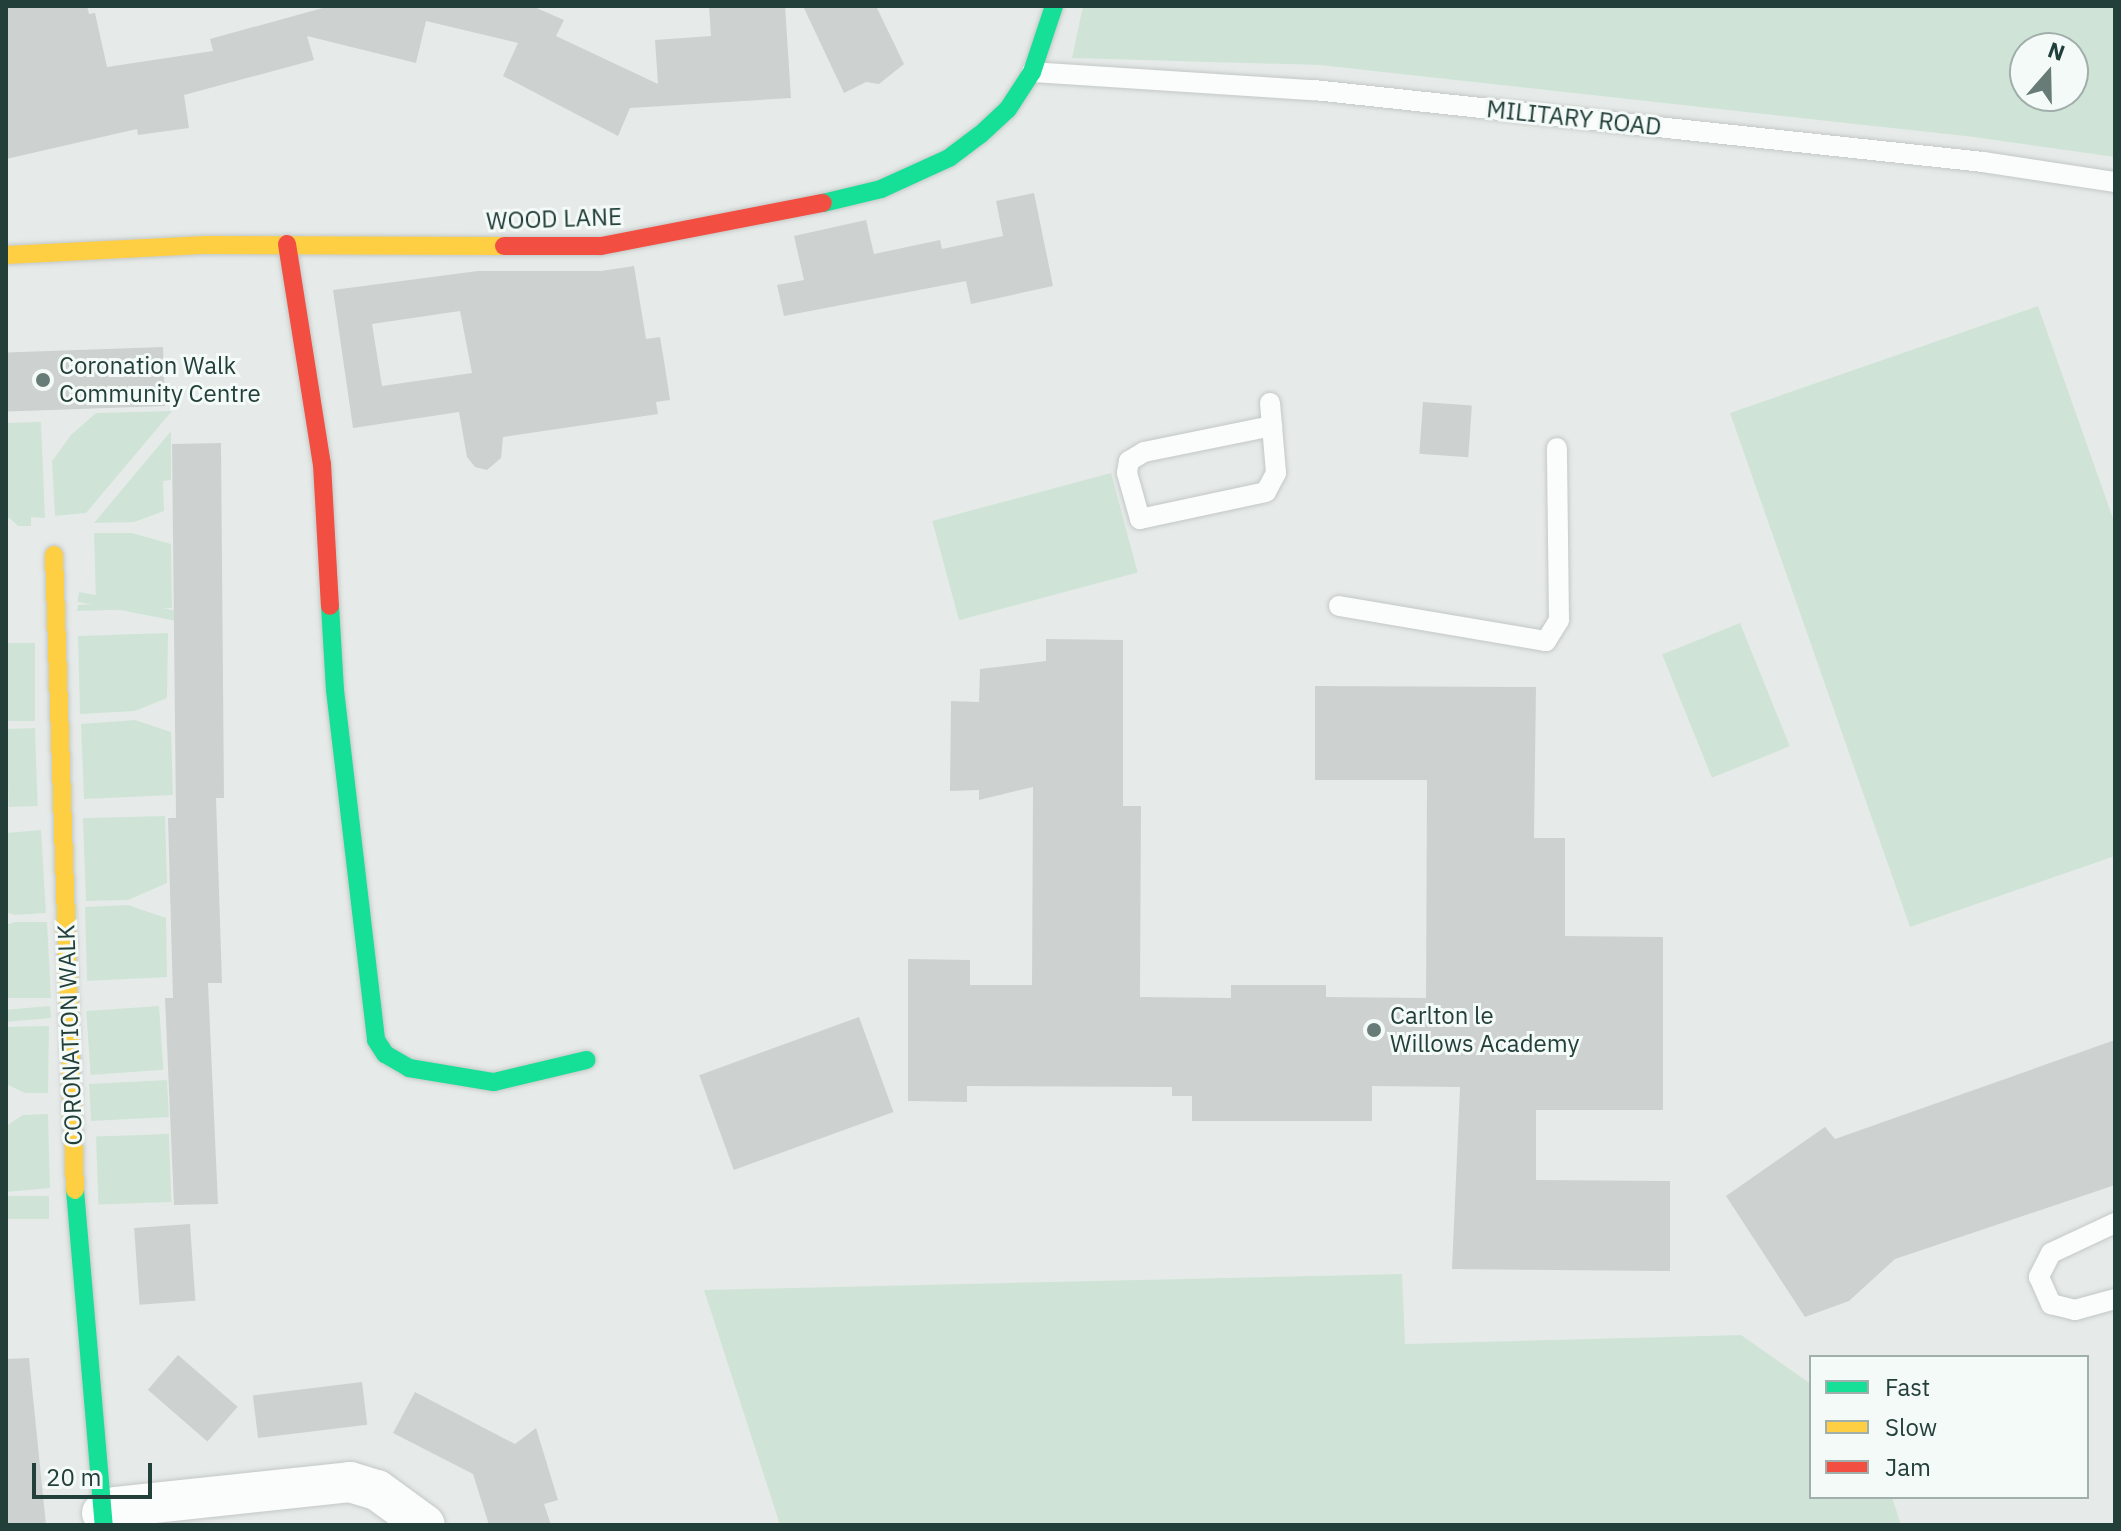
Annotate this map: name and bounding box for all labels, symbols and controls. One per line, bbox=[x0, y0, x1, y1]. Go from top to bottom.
north arrow bbox=[2009, 32, 2089, 112]
text: N bbox=[2044, 35, 2069, 67]
street label: MILITARY ROAD bbox=[1485, 94, 1663, 142]
street label: WOOD LANE bbox=[486, 202, 622, 236]
place label: Coronation Walk Community Centre bbox=[59, 352, 261, 408]
marker: Coronation Walk Community Centre bbox=[34, 371, 52, 389]
street label: CORONATION WALK bbox=[52, 924, 88, 1146]
place label: Carlton le Willows Academy bbox=[1390, 1002, 1579, 1058]
marker: Carlton le Willows Academy bbox=[1365, 1021, 1383, 1039]
legend bbox=[1809, 1355, 2089, 1499]
text: Fast bbox=[1885, 1371, 1930, 1403]
text: Slow bbox=[1885, 1411, 1937, 1443]
scale bar bbox=[36, 1447, 156, 1497]
text: Jam bbox=[1885, 1451, 1931, 1483]
text: 20 m bbox=[46, 1461, 101, 1493]

